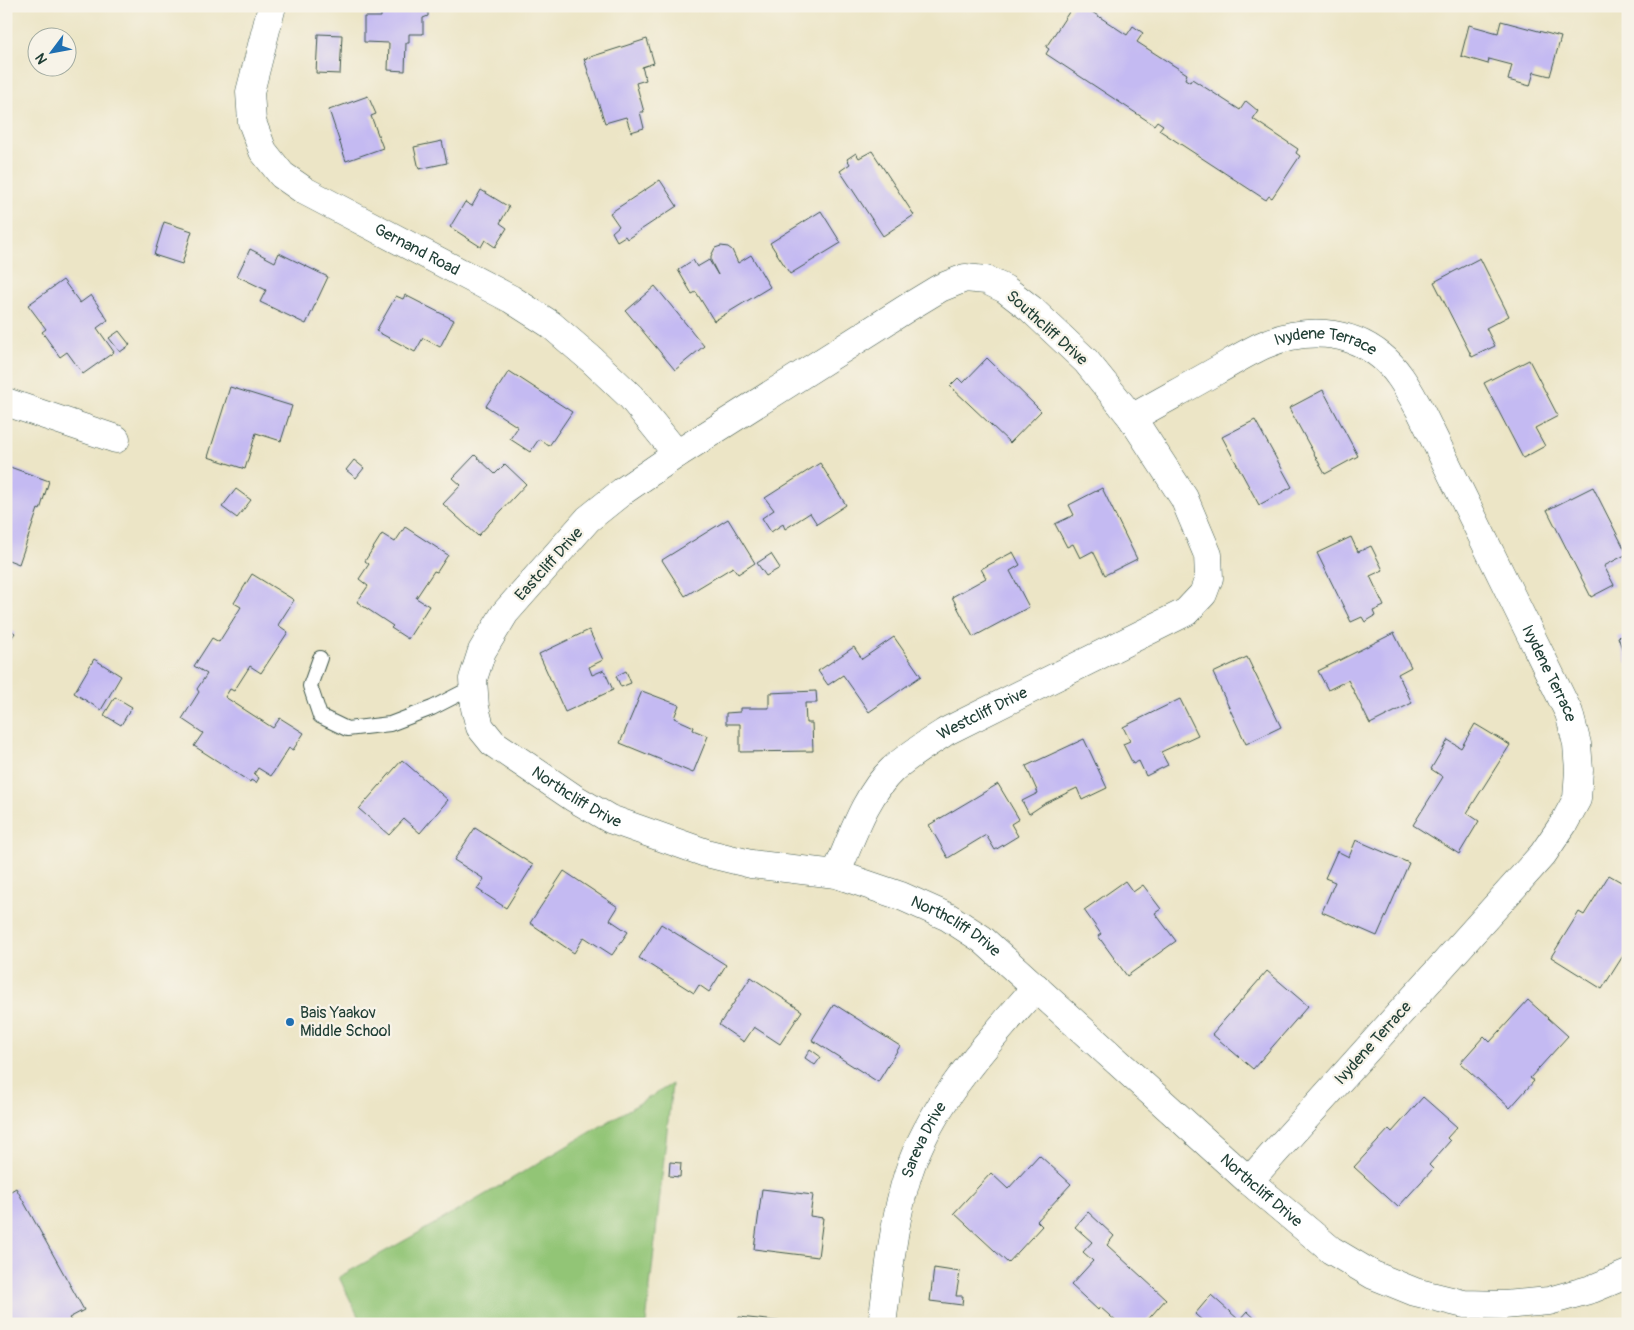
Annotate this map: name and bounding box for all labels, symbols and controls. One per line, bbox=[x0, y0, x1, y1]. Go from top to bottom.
north arrow bbox=[28, 28, 78, 78]
text: N bbox=[32, 50, 51, 67]
street label: Gernand Road bbox=[371, 219, 463, 280]
street label: Southcliff Drive bbox=[1002, 286, 1092, 370]
street label: Ivydene Terrace bbox=[1272, 323, 1381, 360]
street label: Eastcliff Drive bbox=[511, 523, 587, 605]
street label: Ivydene Terrace bbox=[1517, 622, 1581, 724]
street label: Westcliff Drive bbox=[934, 683, 1031, 745]
street label: Northcliff Drive bbox=[528, 762, 624, 832]
street label: Northcliff Drive bbox=[908, 892, 1005, 961]
street label: Ivydene Terrace bbox=[1330, 997, 1416, 1089]
place label: Bais Yaakov Middle School bbox=[300, 1003, 391, 1041]
marker: Bais Yaakov Middle School bbox=[284, 1016, 296, 1028]
street label: Sareva Drive bbox=[897, 1098, 951, 1181]
street label: Northcliff Drive bbox=[1216, 1150, 1306, 1232]

